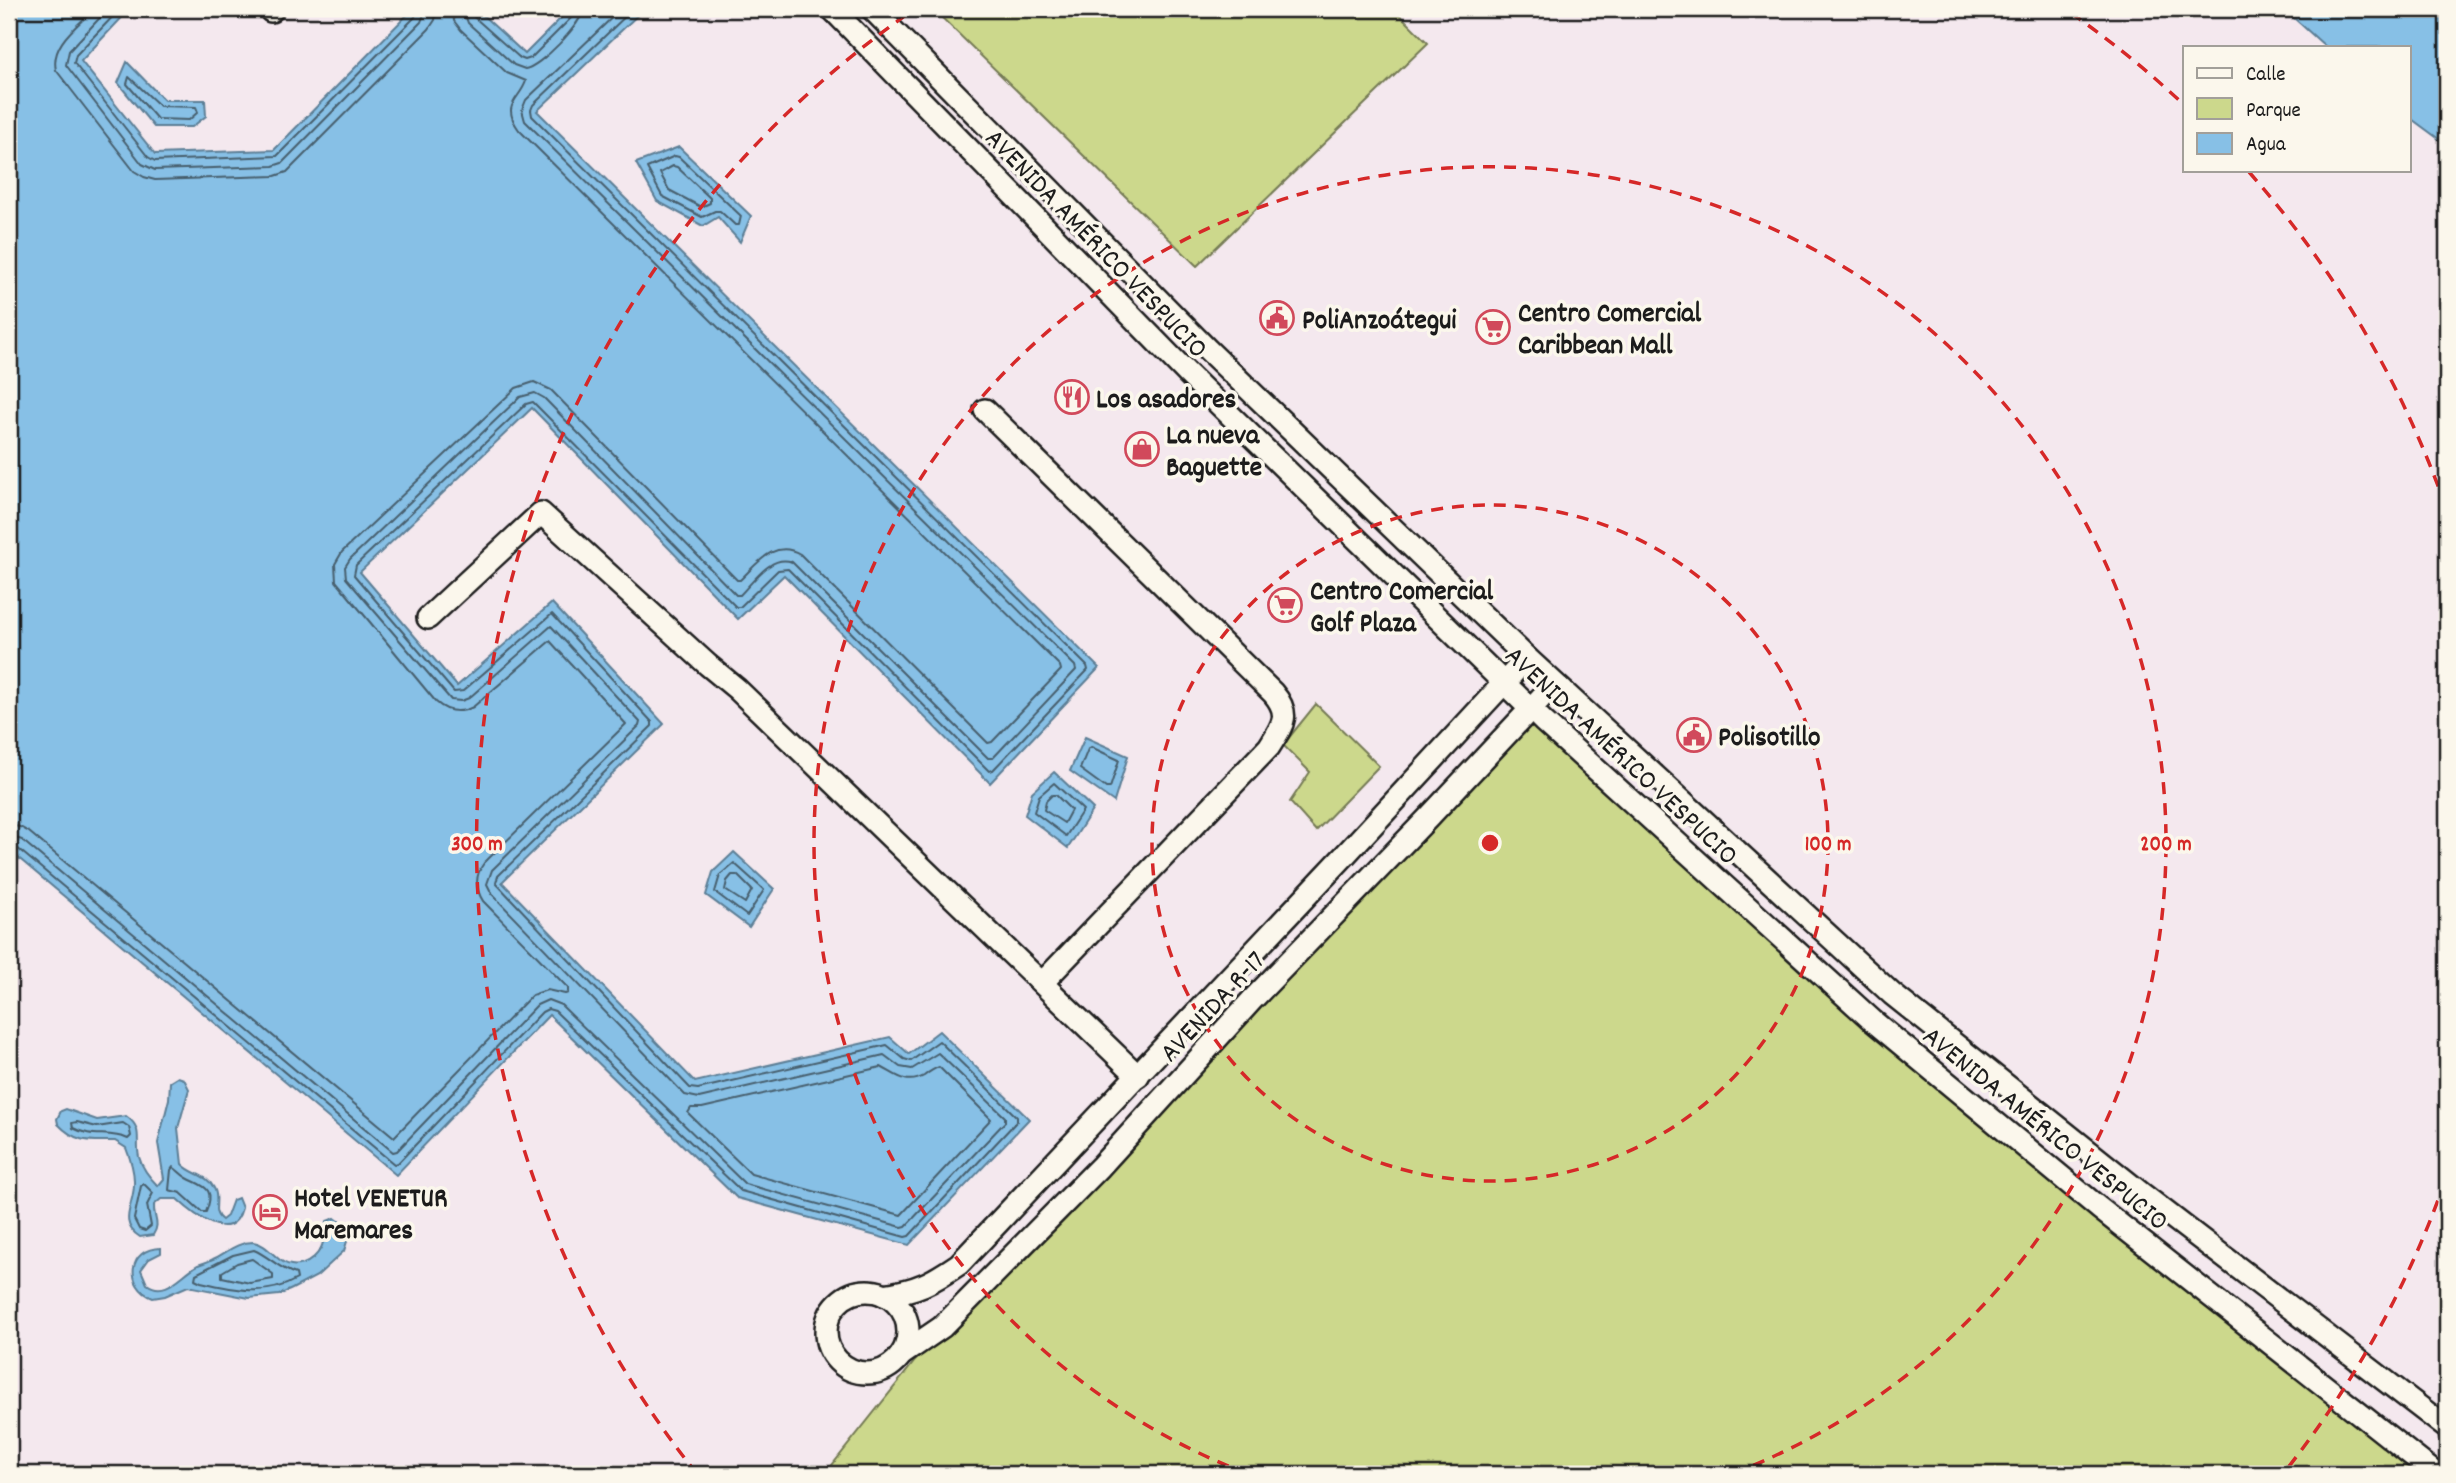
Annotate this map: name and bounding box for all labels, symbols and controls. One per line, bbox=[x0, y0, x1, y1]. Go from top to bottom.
legend bbox=[2183, 46, 2410, 172]
text: Calle bbox=[2246, 61, 2285, 91]
text: Parque bbox=[2246, 97, 2301, 127]
street label: AVENIDA AMÉRICO VESPUCIO bbox=[974, 121, 1215, 370]
text: Agua bbox=[2246, 131, 2287, 161]
place label: Centro Comercial Caribbean Mall bbox=[1518, 296, 1701, 368]
public building icon: PoliAnzoátegui bbox=[1258, 299, 1296, 337]
place label: PoliAnzoátegui bbox=[1302, 303, 1456, 343]
supermarket icon: Centro Comercial Caribbean Mall bbox=[1474, 308, 1512, 346]
restaurant icon: Los asadores bbox=[1053, 378, 1091, 416]
place label: Los asadores bbox=[1096, 382, 1236, 422]
place label: La nueva Baguette bbox=[1166, 418, 1262, 490]
shop icon: La nueva Baguette bbox=[1123, 430, 1161, 468]
place label: Centro Comercial Golf Plaza bbox=[1310, 574, 1493, 646]
supermarket icon: Centro Comercial Golf Plaza bbox=[1266, 586, 1304, 624]
street label: AVENIDA AMÉRICO VESPUCIO bbox=[1494, 639, 1745, 877]
public building icon: Polisotillo bbox=[1675, 716, 1713, 754]
place label: Polisotillo bbox=[1718, 720, 1820, 760]
text: 300 m bbox=[451, 831, 503, 861]
centre of rings bbox=[1478, 831, 1502, 855]
text: 100 m bbox=[1805, 831, 1851, 861]
text: 200 m bbox=[2140, 831, 2192, 861]
street label: AVENIDA R-17 bbox=[1152, 944, 1277, 1073]
street label: AVENIDA AMÉRICO VESPUCIO bbox=[1912, 1019, 2176, 1243]
place label: Hotel VENETUR Maremares bbox=[294, 1181, 448, 1253]
hotel icon: Hotel VENETUR Maremares bbox=[251, 1193, 289, 1231]

